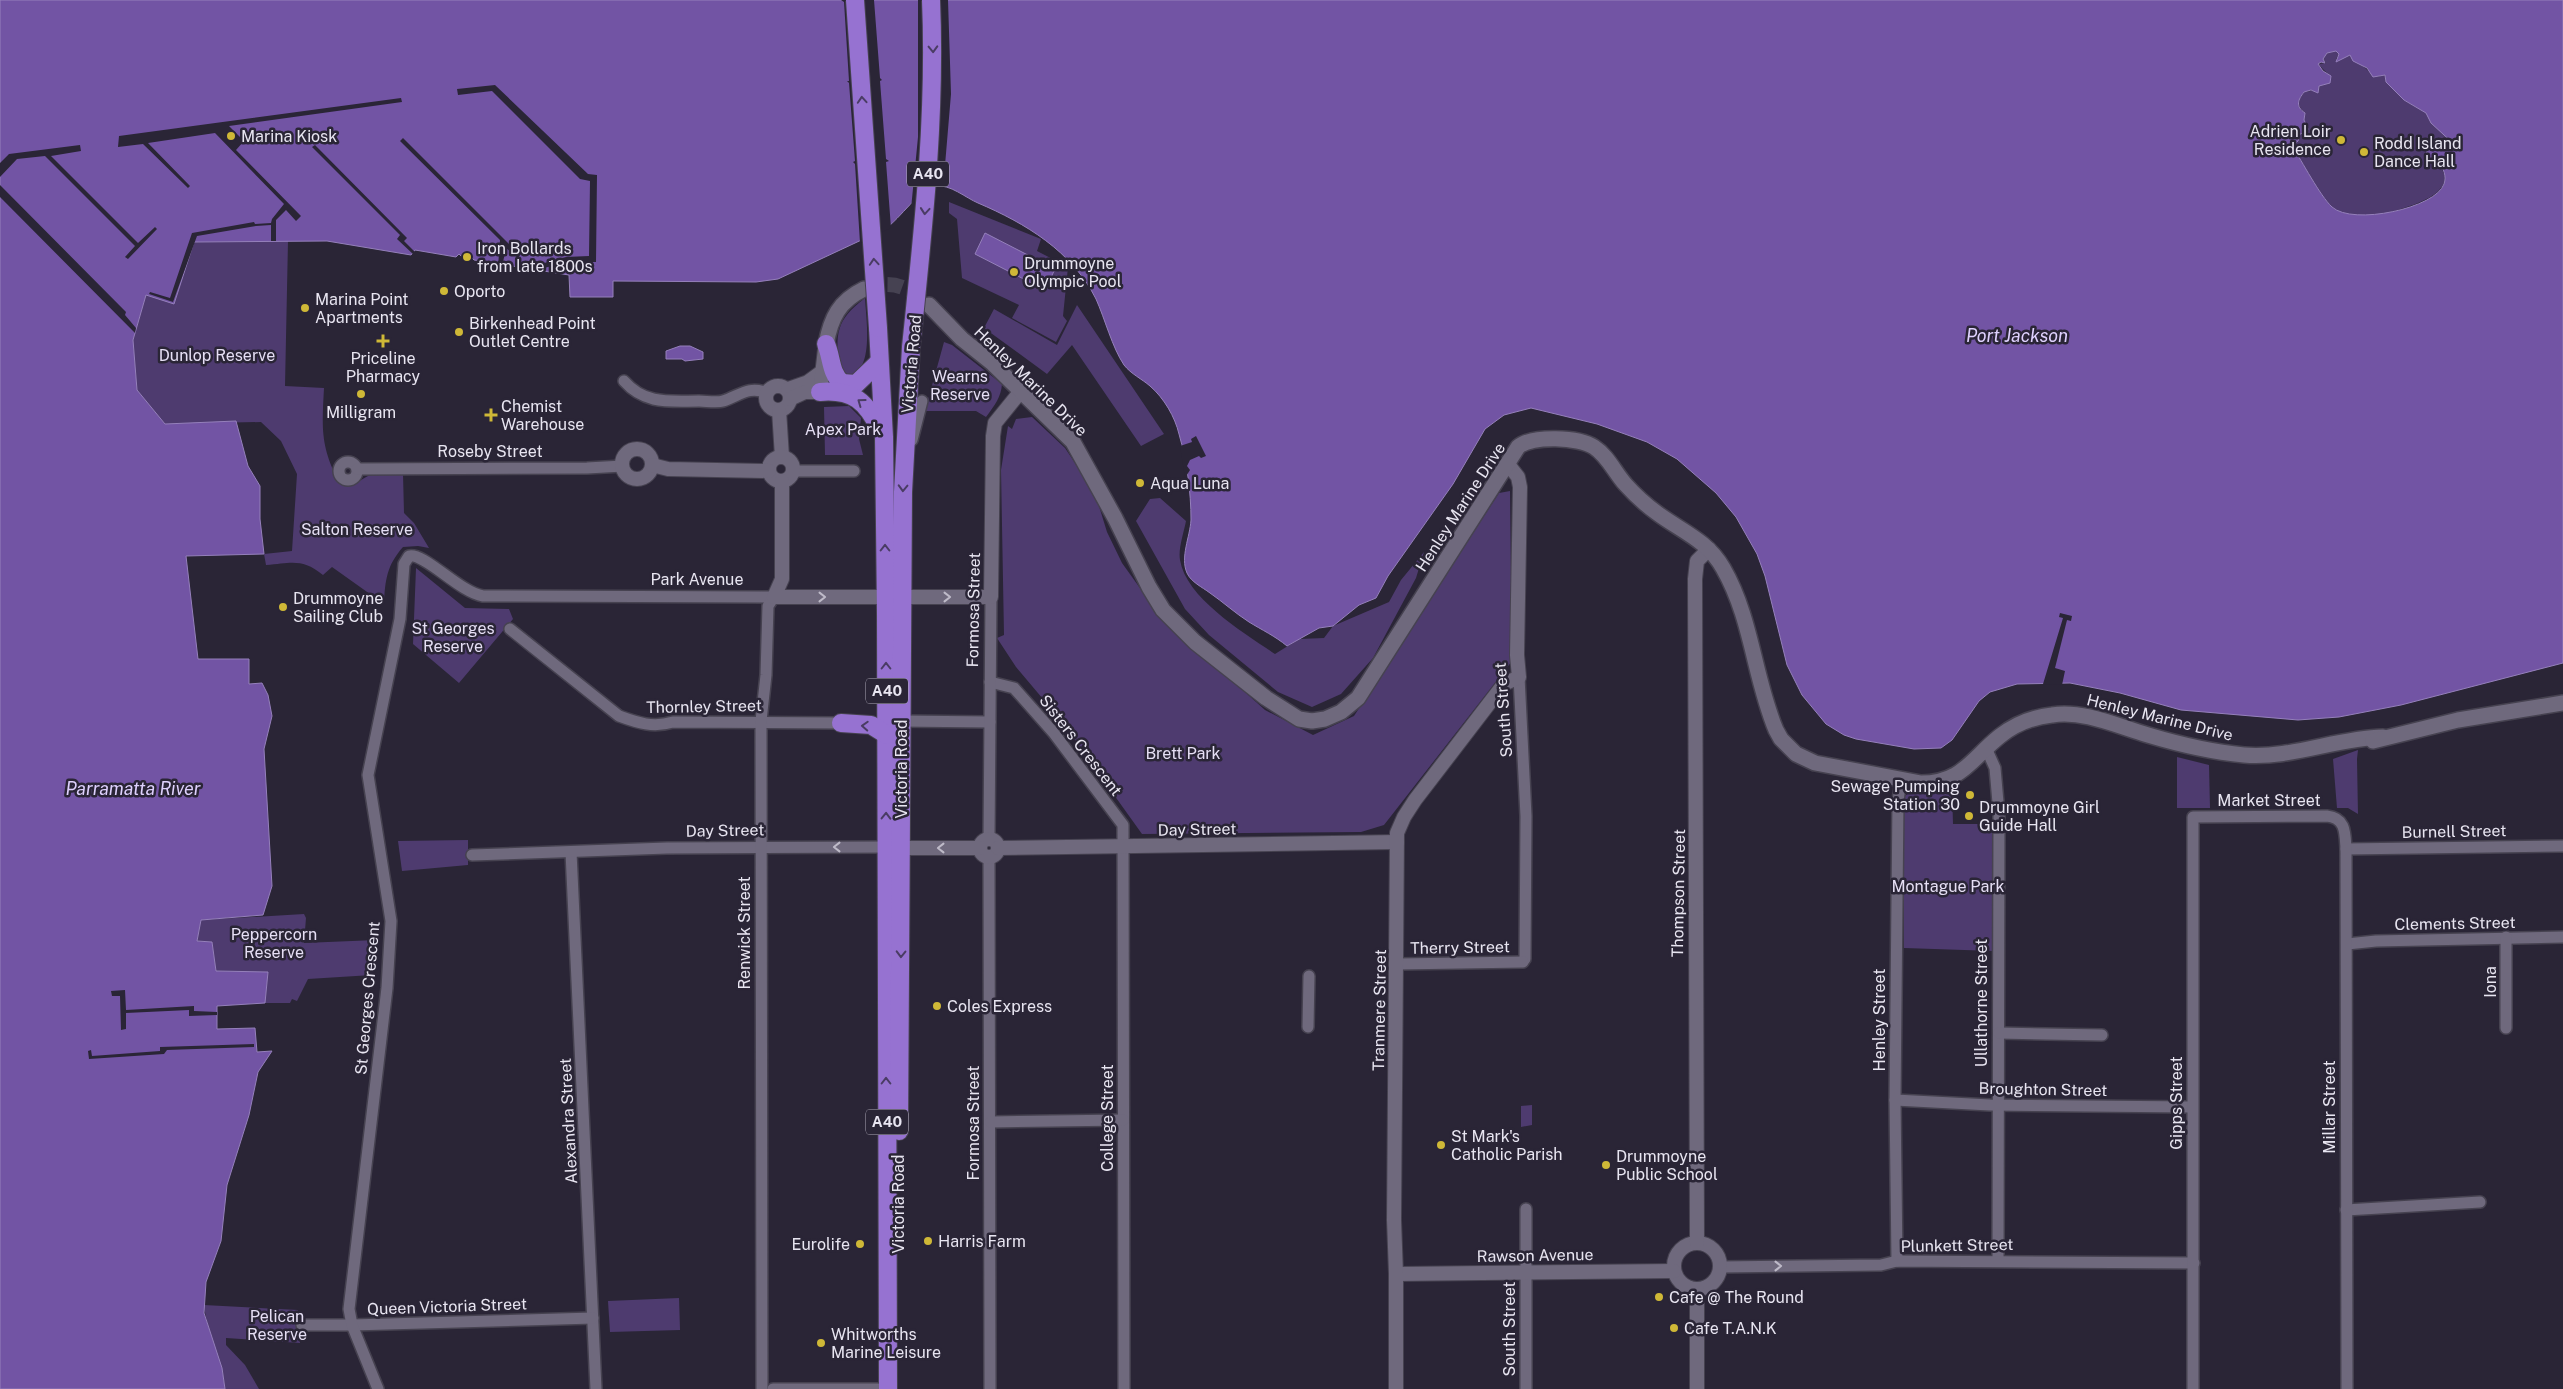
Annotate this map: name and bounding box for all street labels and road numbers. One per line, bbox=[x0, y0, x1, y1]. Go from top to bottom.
road number: A40 bbox=[907, 162, 949, 186]
street label: Victoria Road bbox=[898, 314, 925, 414]
street label: Henley Marine Drive bbox=[970, 322, 1091, 440]
street label: Henley Marine Drive bbox=[1412, 439, 1509, 575]
street label: Roseby Street bbox=[437, 442, 543, 461]
street label: Formosa Street bbox=[963, 552, 984, 668]
street label: Park Avenue bbox=[651, 570, 743, 589]
street label: South Street bbox=[1491, 662, 1516, 758]
road number: A40 bbox=[866, 678, 908, 704]
street label: Henley Marine Drive bbox=[2085, 690, 2235, 745]
street label: Sisters Crescent bbox=[1035, 691, 1126, 800]
street label: Thornley Street bbox=[646, 696, 762, 717]
street label: Victoria Road bbox=[892, 720, 911, 818]
street label: Market Street bbox=[2217, 791, 2321, 810]
street label: Day Street bbox=[1157, 819, 1237, 840]
street label: Day Street bbox=[685, 820, 765, 841]
street label: Burnell Street bbox=[2401, 821, 2507, 842]
street label: Thompson Street bbox=[1668, 829, 1689, 957]
street label: Renwick Street bbox=[735, 876, 754, 990]
street label: Clements Street bbox=[2394, 913, 2516, 934]
street label: St Georges Crescent bbox=[351, 920, 384, 1076]
street label: Therry Street bbox=[1410, 937, 1510, 958]
street label: Ullathorne Street bbox=[1972, 939, 1991, 1067]
street label: Tranmere Street bbox=[1369, 949, 1390, 1071]
street label: Iona bbox=[2481, 966, 2500, 998]
street label: Henley Street bbox=[1870, 969, 1889, 1071]
street label: Gipps Street bbox=[2167, 1056, 2186, 1150]
street label: Alexandra Street bbox=[556, 1057, 581, 1184]
street label: Millar Street bbox=[2320, 1060, 2339, 1154]
street label: College Street bbox=[1098, 1064, 1117, 1172]
street label: Formosa Street bbox=[964, 1066, 983, 1181]
street label: Broughton Street bbox=[1978, 1079, 2108, 1100]
road number: A40 bbox=[866, 1110, 908, 1134]
street label: Victoria Road bbox=[889, 1155, 908, 1253]
street label: Plunkett Street bbox=[1900, 1235, 2014, 1256]
street label: Rawson Avenue bbox=[1476, 1245, 1594, 1266]
street label: South Street bbox=[1500, 1281, 1519, 1377]
street label: Queen Victoria Street bbox=[367, 1294, 527, 1319]

